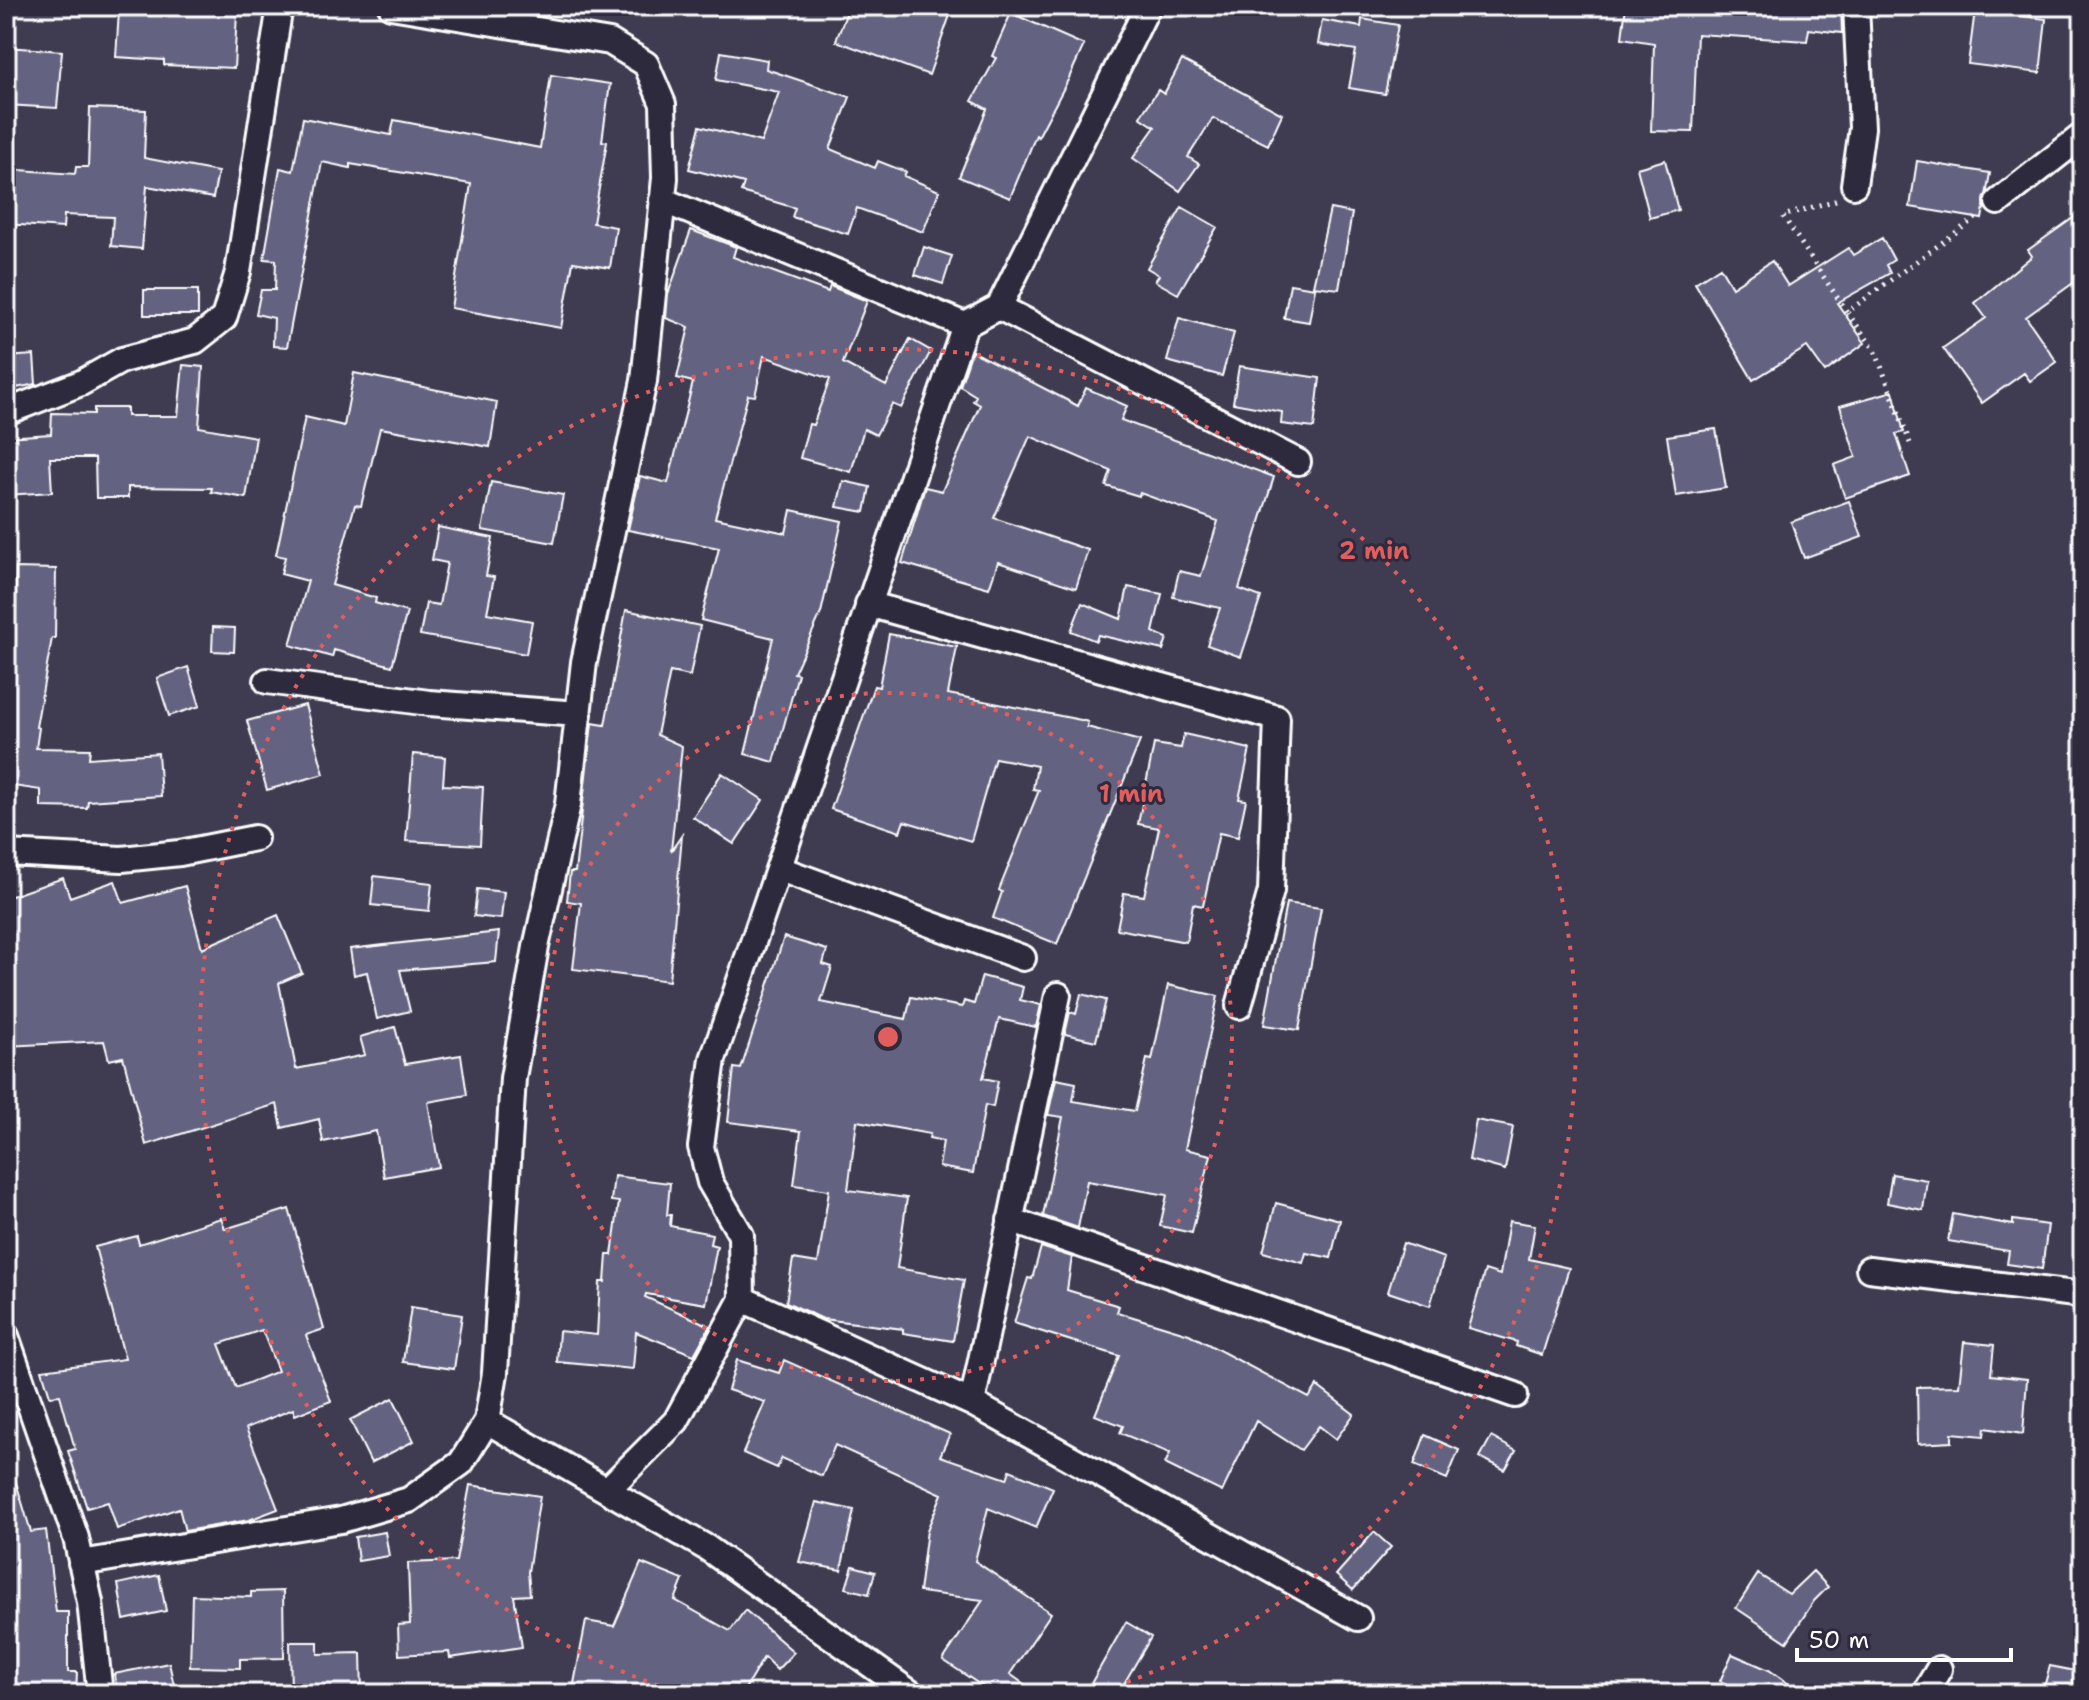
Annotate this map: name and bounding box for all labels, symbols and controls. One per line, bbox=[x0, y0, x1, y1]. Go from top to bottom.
text: 2 min bbox=[1339, 535, 1409, 567]
text: 1 min bbox=[1099, 778, 1163, 810]
centre of rings bbox=[874, 1023, 902, 1051]
scale bar bbox=[1797, 1612, 2011, 1662]
text: 50 m bbox=[1809, 1624, 1869, 1656]

